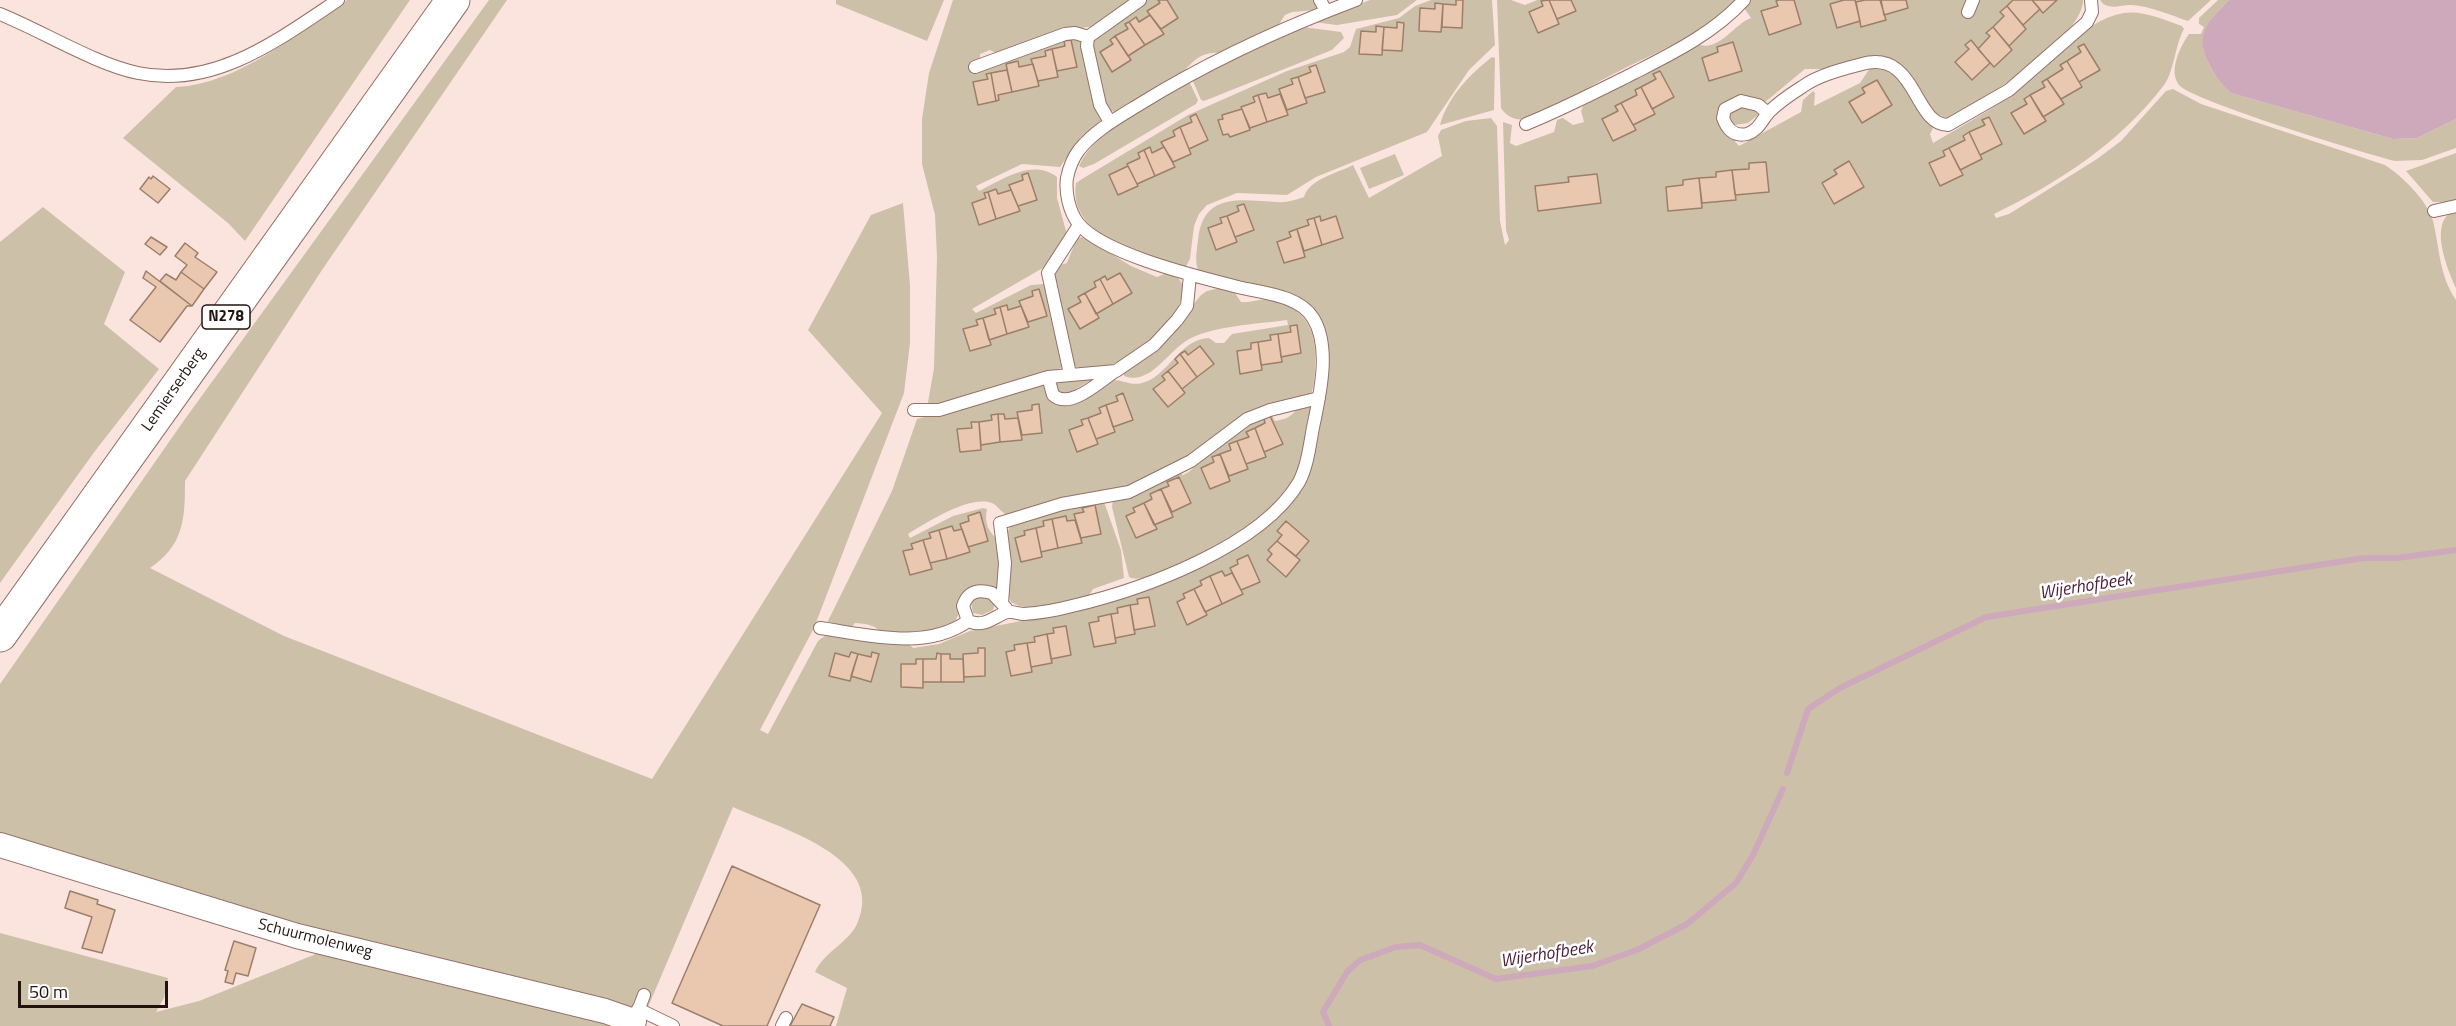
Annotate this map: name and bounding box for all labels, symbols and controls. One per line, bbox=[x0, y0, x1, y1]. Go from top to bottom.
road number: N278 bbox=[202, 305, 250, 329]
street label: Lemierserberg bbox=[138, 345, 210, 435]
water label: Wijerhofbeek bbox=[2038, 569, 2134, 605]
street label: Schuurmolenweg bbox=[256, 915, 374, 963]
water label: Wijerhofbeek bbox=[1499, 937, 1595, 973]
scale bar bbox=[21, 969, 171, 1007]
text: 50 m bbox=[29, 978, 68, 1005]

